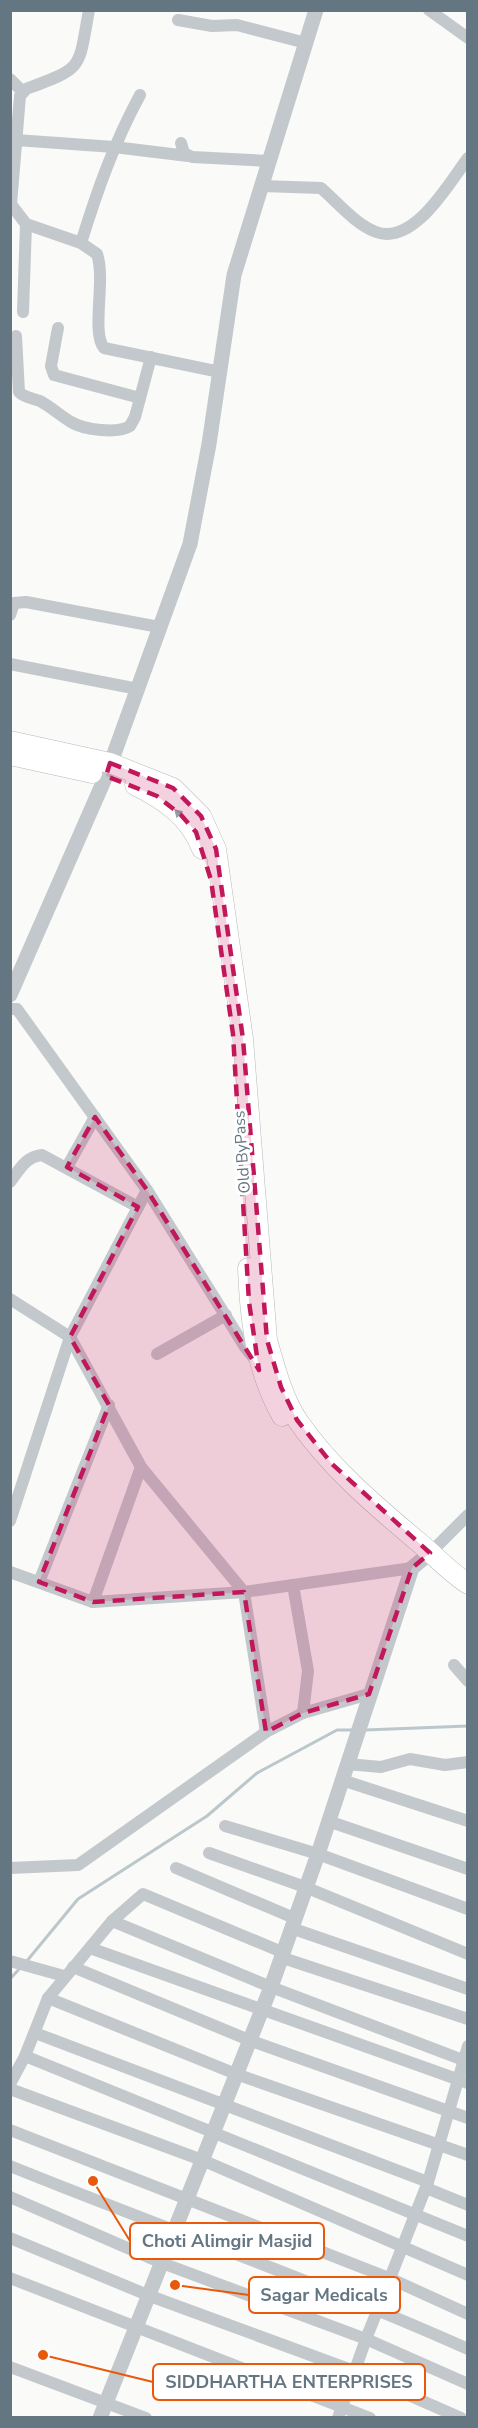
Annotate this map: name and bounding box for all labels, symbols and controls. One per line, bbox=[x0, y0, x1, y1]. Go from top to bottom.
one-way arrow bbox=[174, 809, 188, 823]
street label: Old ByPass bbox=[228, 1110, 256, 1194]
callout: Choti Alimgir Masjid bbox=[130, 2223, 324, 2259]
text: Choti Alimgir Masjid bbox=[142, 2229, 312, 2253]
callout: Sagar Medicals bbox=[249, 2277, 400, 2313]
text: Sagar Medicals bbox=[260, 2283, 388, 2307]
callout: SIDDHARTHA ENTERPRISES bbox=[153, 2364, 425, 2400]
text: SIDDHARTHA ENTERPRISES bbox=[165, 2370, 413, 2394]

